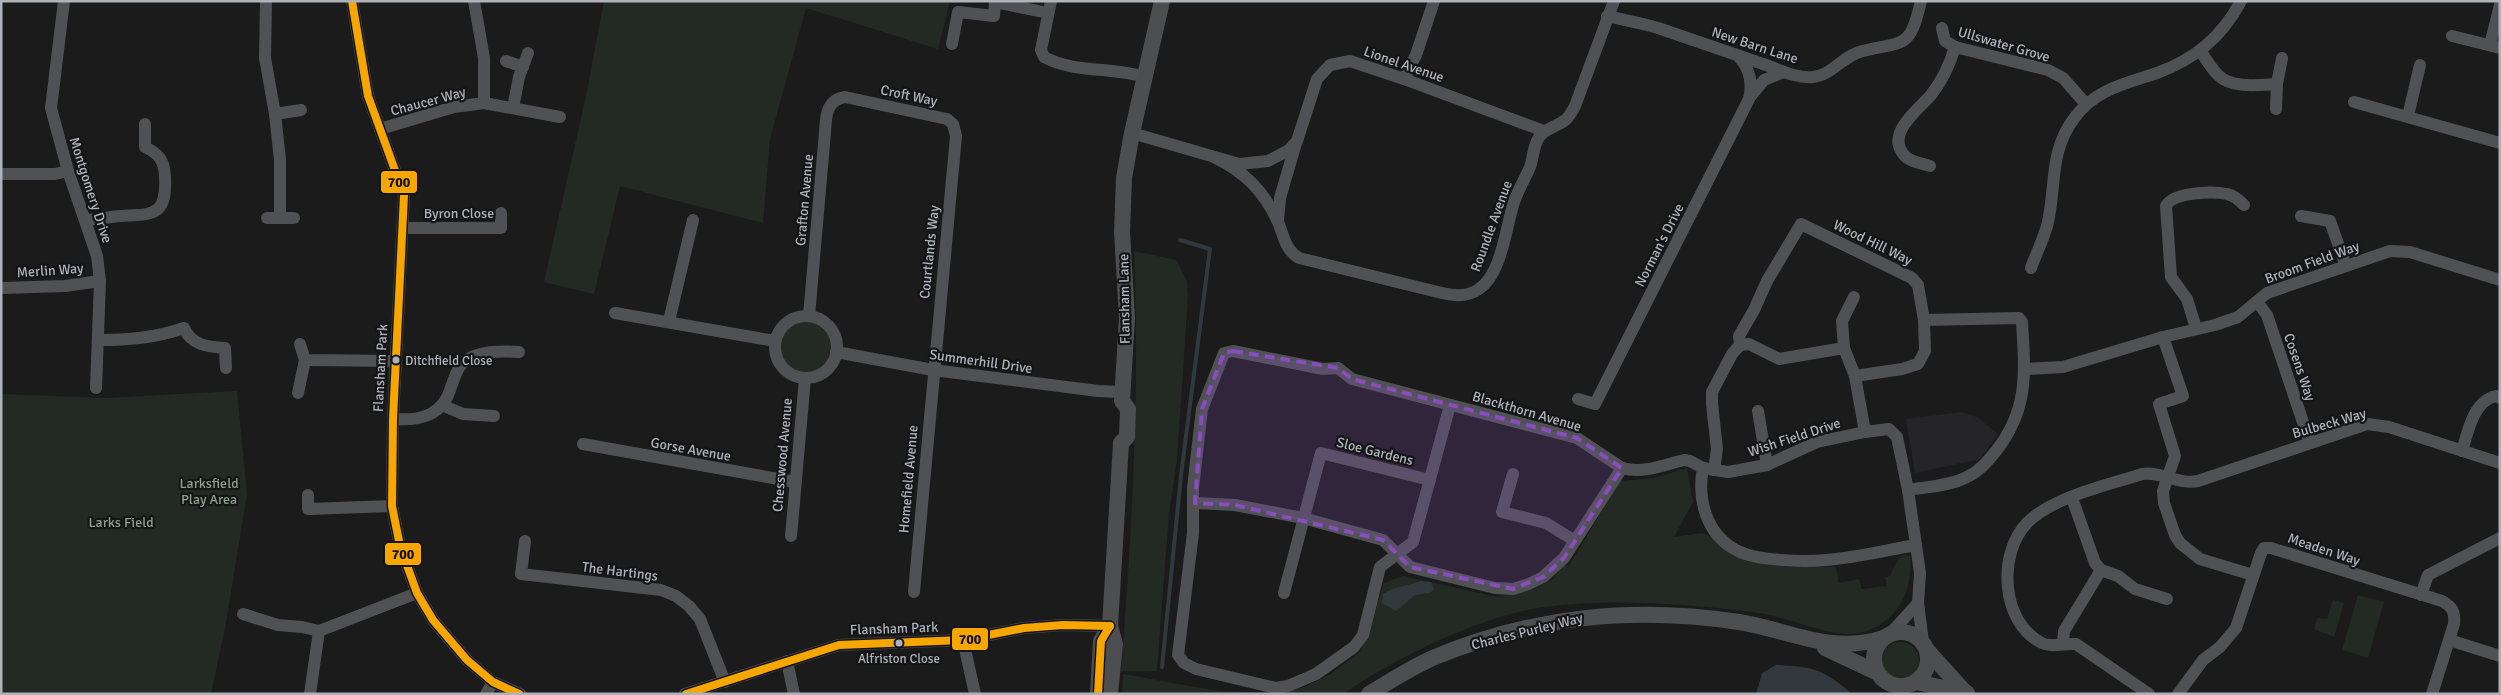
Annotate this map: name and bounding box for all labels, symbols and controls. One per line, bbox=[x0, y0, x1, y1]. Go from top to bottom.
street label: Ullswater Grove bbox=[1956, 23, 2052, 66]
street label: New Barn Lane bbox=[1709, 24, 1800, 67]
street label: Lionel Avenue bbox=[1361, 43, 1446, 86]
street label: Croft Way bbox=[879, 81, 939, 110]
street label: Chaucer Way bbox=[389, 83, 468, 120]
street label: Montgomery Drive bbox=[65, 135, 116, 245]
street label: Grafton Avenue bbox=[792, 154, 817, 247]
line badge: 700 bbox=[380, 170, 418, 194]
text: 700 bbox=[388, 174, 411, 191]
street label: Roundle Avenue bbox=[1467, 178, 1516, 274]
street label: Norman's Drive bbox=[1631, 201, 1688, 290]
street label: Courtlands Way bbox=[916, 204, 943, 300]
street label: Byron Close bbox=[424, 205, 494, 222]
street label: Wood Hill Way bbox=[1831, 216, 1915, 269]
street label: Broom Field Way bbox=[2263, 237, 2362, 287]
street label: Flansham Lane bbox=[1115, 254, 1134, 344]
street label: Merlin Way bbox=[16, 260, 84, 281]
street label: Flansham Park bbox=[370, 324, 391, 412]
street label: Cosens Way bbox=[2280, 331, 2319, 404]
street label: Summerhill Drive bbox=[928, 346, 1034, 377]
place label: Ditchfield Close bbox=[405, 353, 493, 369]
marker: Ditchfield Close bbox=[391, 355, 401, 365]
street label: Blackthorn Avenue bbox=[1470, 388, 1583, 435]
street label: Chesswood Avenue bbox=[769, 397, 796, 513]
street label: Bulbeck Way bbox=[2290, 405, 2369, 442]
street label: Wish Field Drive bbox=[1746, 414, 1843, 460]
street label: Homefield Avenue bbox=[895, 424, 922, 534]
street label: Gorse Avenue bbox=[649, 434, 732, 465]
street label: Sloe Gardens bbox=[1335, 434, 1415, 469]
park label: Larksfield Play Area bbox=[179, 475, 239, 508]
park label: Larks Field bbox=[88, 514, 154, 531]
street label: Meaden Way bbox=[2285, 530, 2363, 569]
line badge: 700 bbox=[384, 542, 422, 566]
text: 700 bbox=[392, 546, 415, 563]
street label: The Hartings bbox=[581, 558, 659, 585]
street label: Charles Purley Way bbox=[1470, 609, 1585, 654]
street label: Flansham Park bbox=[850, 618, 938, 639]
line badge: 700 bbox=[951, 627, 989, 651]
text: 700 bbox=[959, 631, 982, 648]
marker: Alfriston Close bbox=[894, 638, 904, 648]
place label: Alfriston Close bbox=[858, 651, 940, 667]

